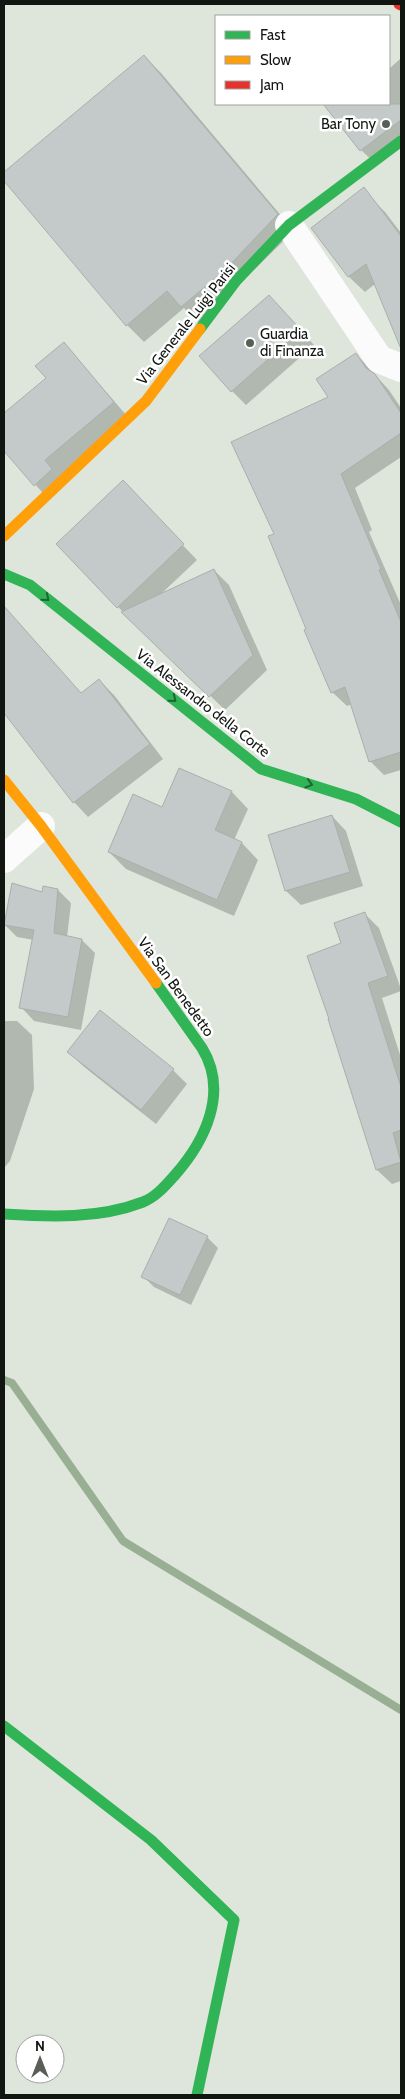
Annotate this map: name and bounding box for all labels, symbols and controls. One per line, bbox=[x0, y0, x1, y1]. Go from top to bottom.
legend bbox=[215, 15, 390, 105]
text: Fast bbox=[260, 26, 285, 44]
text: Slow bbox=[260, 51, 291, 69]
text: Jam bbox=[259, 76, 284, 94]
place label: Bar Tony bbox=[321, 115, 376, 133]
marker: Bar Tony bbox=[380, 118, 392, 130]
street label: Via Generale Luigi Parisi bbox=[133, 260, 239, 388]
place label: Guardia di Finanza bbox=[260, 325, 325, 360]
marker: Guardia di Finanza bbox=[244, 337, 256, 349]
one-way arrow bbox=[40, 592, 49, 600]
street label: Via Alessandro della Corte bbox=[133, 645, 274, 761]
one-way arrow bbox=[167, 693, 177, 702]
one-way arrow bbox=[304, 778, 312, 788]
street label: Via San Benedetto bbox=[134, 934, 218, 1040]
north arrow bbox=[15, 2034, 65, 2084]
text: N bbox=[35, 2037, 45, 2055]

